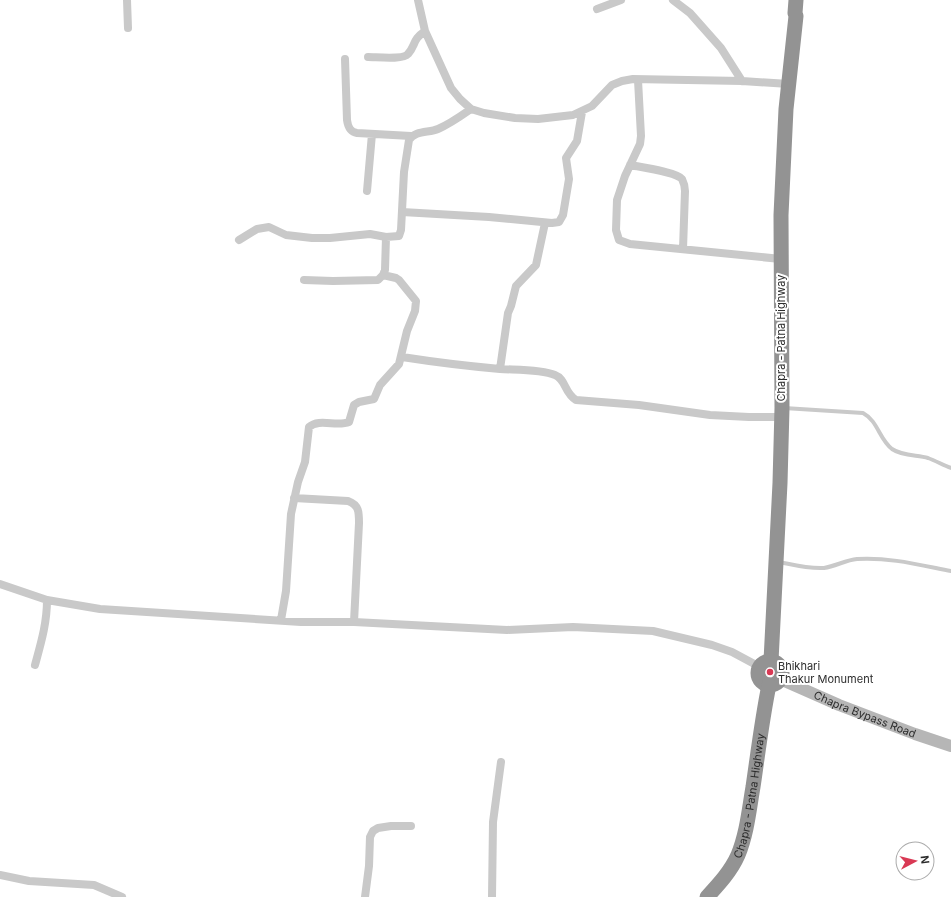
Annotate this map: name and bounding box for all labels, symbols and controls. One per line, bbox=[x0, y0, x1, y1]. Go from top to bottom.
street label: Chapra - Patna Highway bbox=[774, 275, 788, 401]
place label: Bhikhari Thakur Monument bbox=[778, 659, 874, 686]
marker: Bhikhari Thakur Monument bbox=[765, 667, 775, 677]
street label: Chapra Bypass Road bbox=[812, 688, 918, 741]
street label: Chapra - Patna Highway bbox=[730, 732, 768, 860]
north arrow bbox=[895, 841, 935, 881]
text: N bbox=[917, 855, 932, 865]

